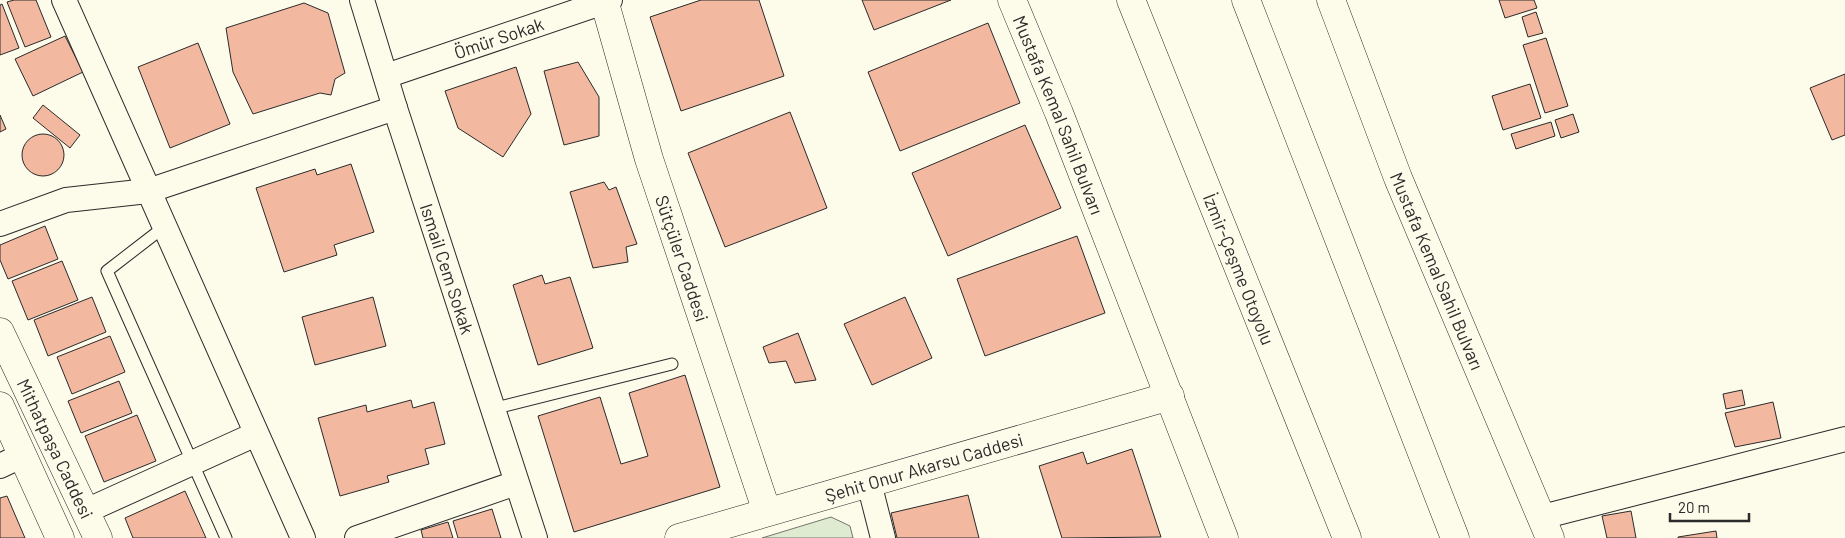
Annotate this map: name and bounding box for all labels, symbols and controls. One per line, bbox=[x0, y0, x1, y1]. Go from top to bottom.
street label: Ömür Sokak bbox=[451, 12, 546, 63]
street label: Mustafa Kemal Sahil Bulvarı bbox=[1009, 12, 1108, 218]
street label: Mustafa Kemal Sahil Bulvarı bbox=[1386, 169, 1489, 373]
street label: İzmir-Çeşme Otoyolu bbox=[1199, 190, 1279, 348]
street label: Sütçüler Caddesi bbox=[651, 192, 714, 324]
street label: Ismail Cem Sokak bbox=[416, 201, 479, 337]
street label: Mithatpaşa Caddesi bbox=[13, 375, 98, 522]
street label: Şehit Onur Akarsu Caddesi bbox=[822, 428, 1026, 506]
scale bar bbox=[1670, 490, 1749, 522]
text: 20 m bbox=[1678, 498, 1710, 516]

